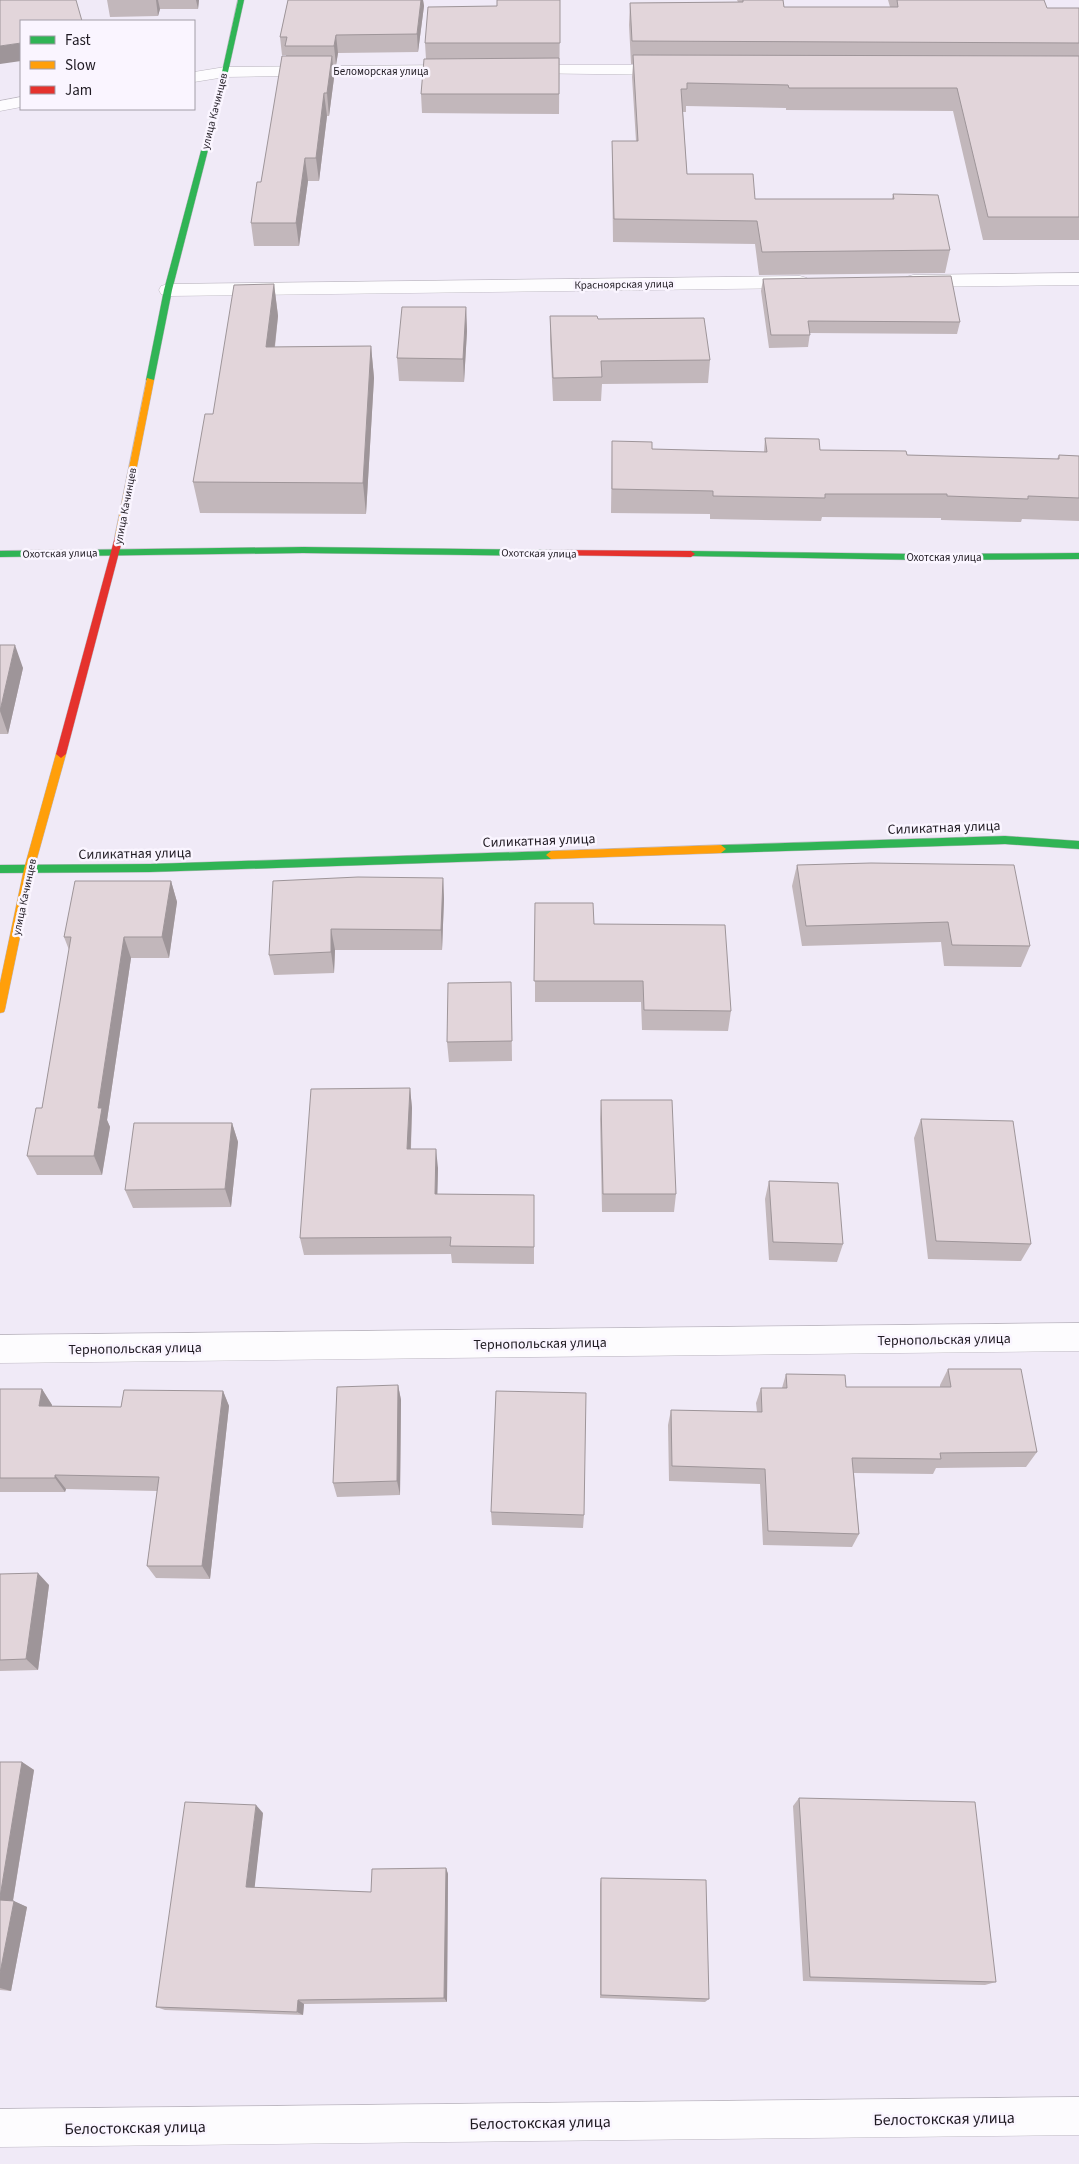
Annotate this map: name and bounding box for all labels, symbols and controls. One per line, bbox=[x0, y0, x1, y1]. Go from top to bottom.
legend bbox=[20, 20, 195, 110]
text: Fast bbox=[65, 30, 91, 51]
text: Slow bbox=[65, 55, 96, 76]
street label: Беломорская улица bbox=[333, 64, 429, 79]
street label: улица Качинцев bbox=[198, 71, 231, 151]
text: Jam bbox=[65, 80, 92, 101]
street label: Красноярская улица bbox=[574, 276, 674, 293]
street label: улица Качинцев bbox=[111, 466, 140, 546]
street label: Охотская улица bbox=[22, 545, 98, 562]
street label: Охотская улица bbox=[501, 545, 577, 562]
street label: Охотская улица bbox=[906, 550, 982, 565]
street label: Силикатная улица bbox=[887, 816, 1001, 840]
street label: Силикатная улица bbox=[482, 829, 596, 853]
street label: Силикатная улица bbox=[78, 843, 192, 865]
street label: улица Качинцев bbox=[9, 857, 40, 937]
street label: Тернопольская улица bbox=[877, 1329, 1011, 1351]
street label: Тернопольская улица bbox=[473, 1333, 607, 1355]
street label: Тернопольская улица bbox=[68, 1338, 202, 1360]
street label: Белостокская улица bbox=[873, 2107, 1015, 2131]
street label: Белостокская улица bbox=[469, 2111, 611, 2135]
street label: Белостокская улица bbox=[64, 2116, 206, 2140]

